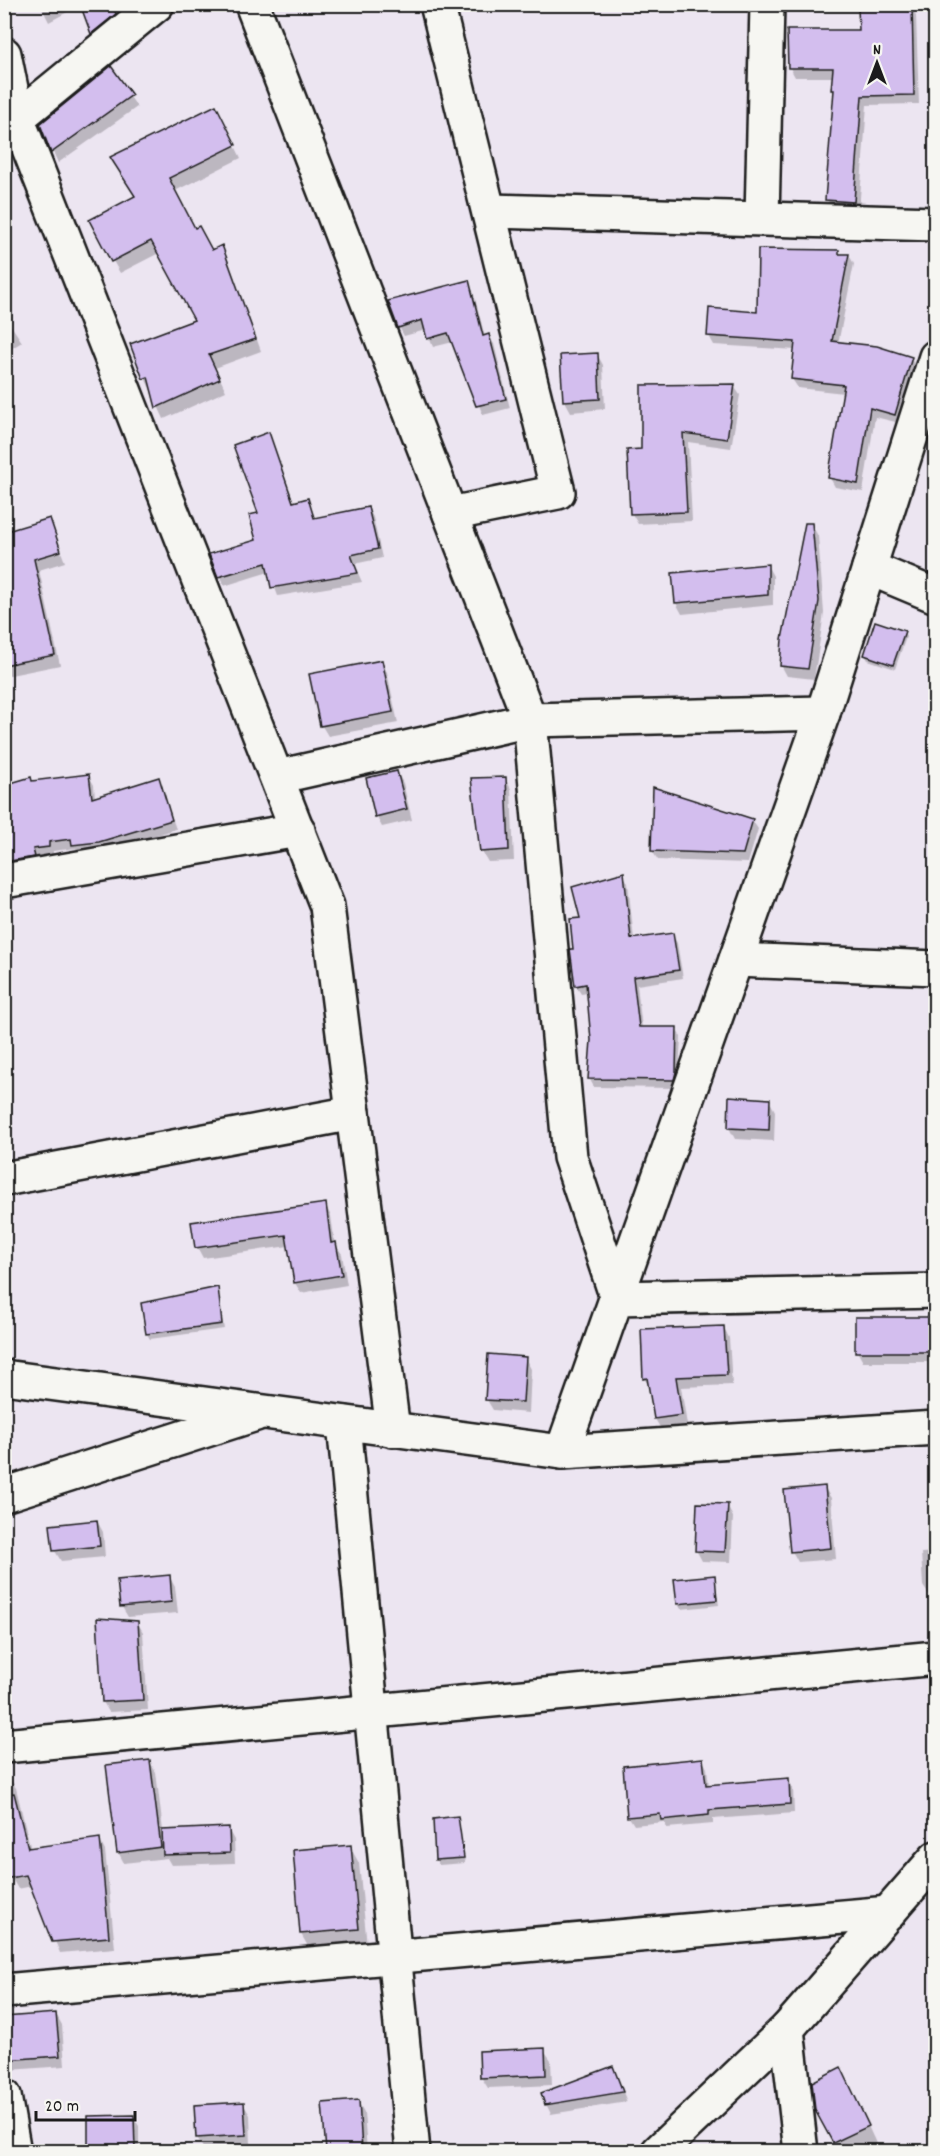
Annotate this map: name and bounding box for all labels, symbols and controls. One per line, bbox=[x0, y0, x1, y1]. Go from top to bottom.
north arrow bbox=[847, 33, 907, 93]
text: N bbox=[873, 39, 881, 62]
scale bar bbox=[36, 2084, 135, 2122]
text: 20 m bbox=[45, 2095, 79, 2120]

